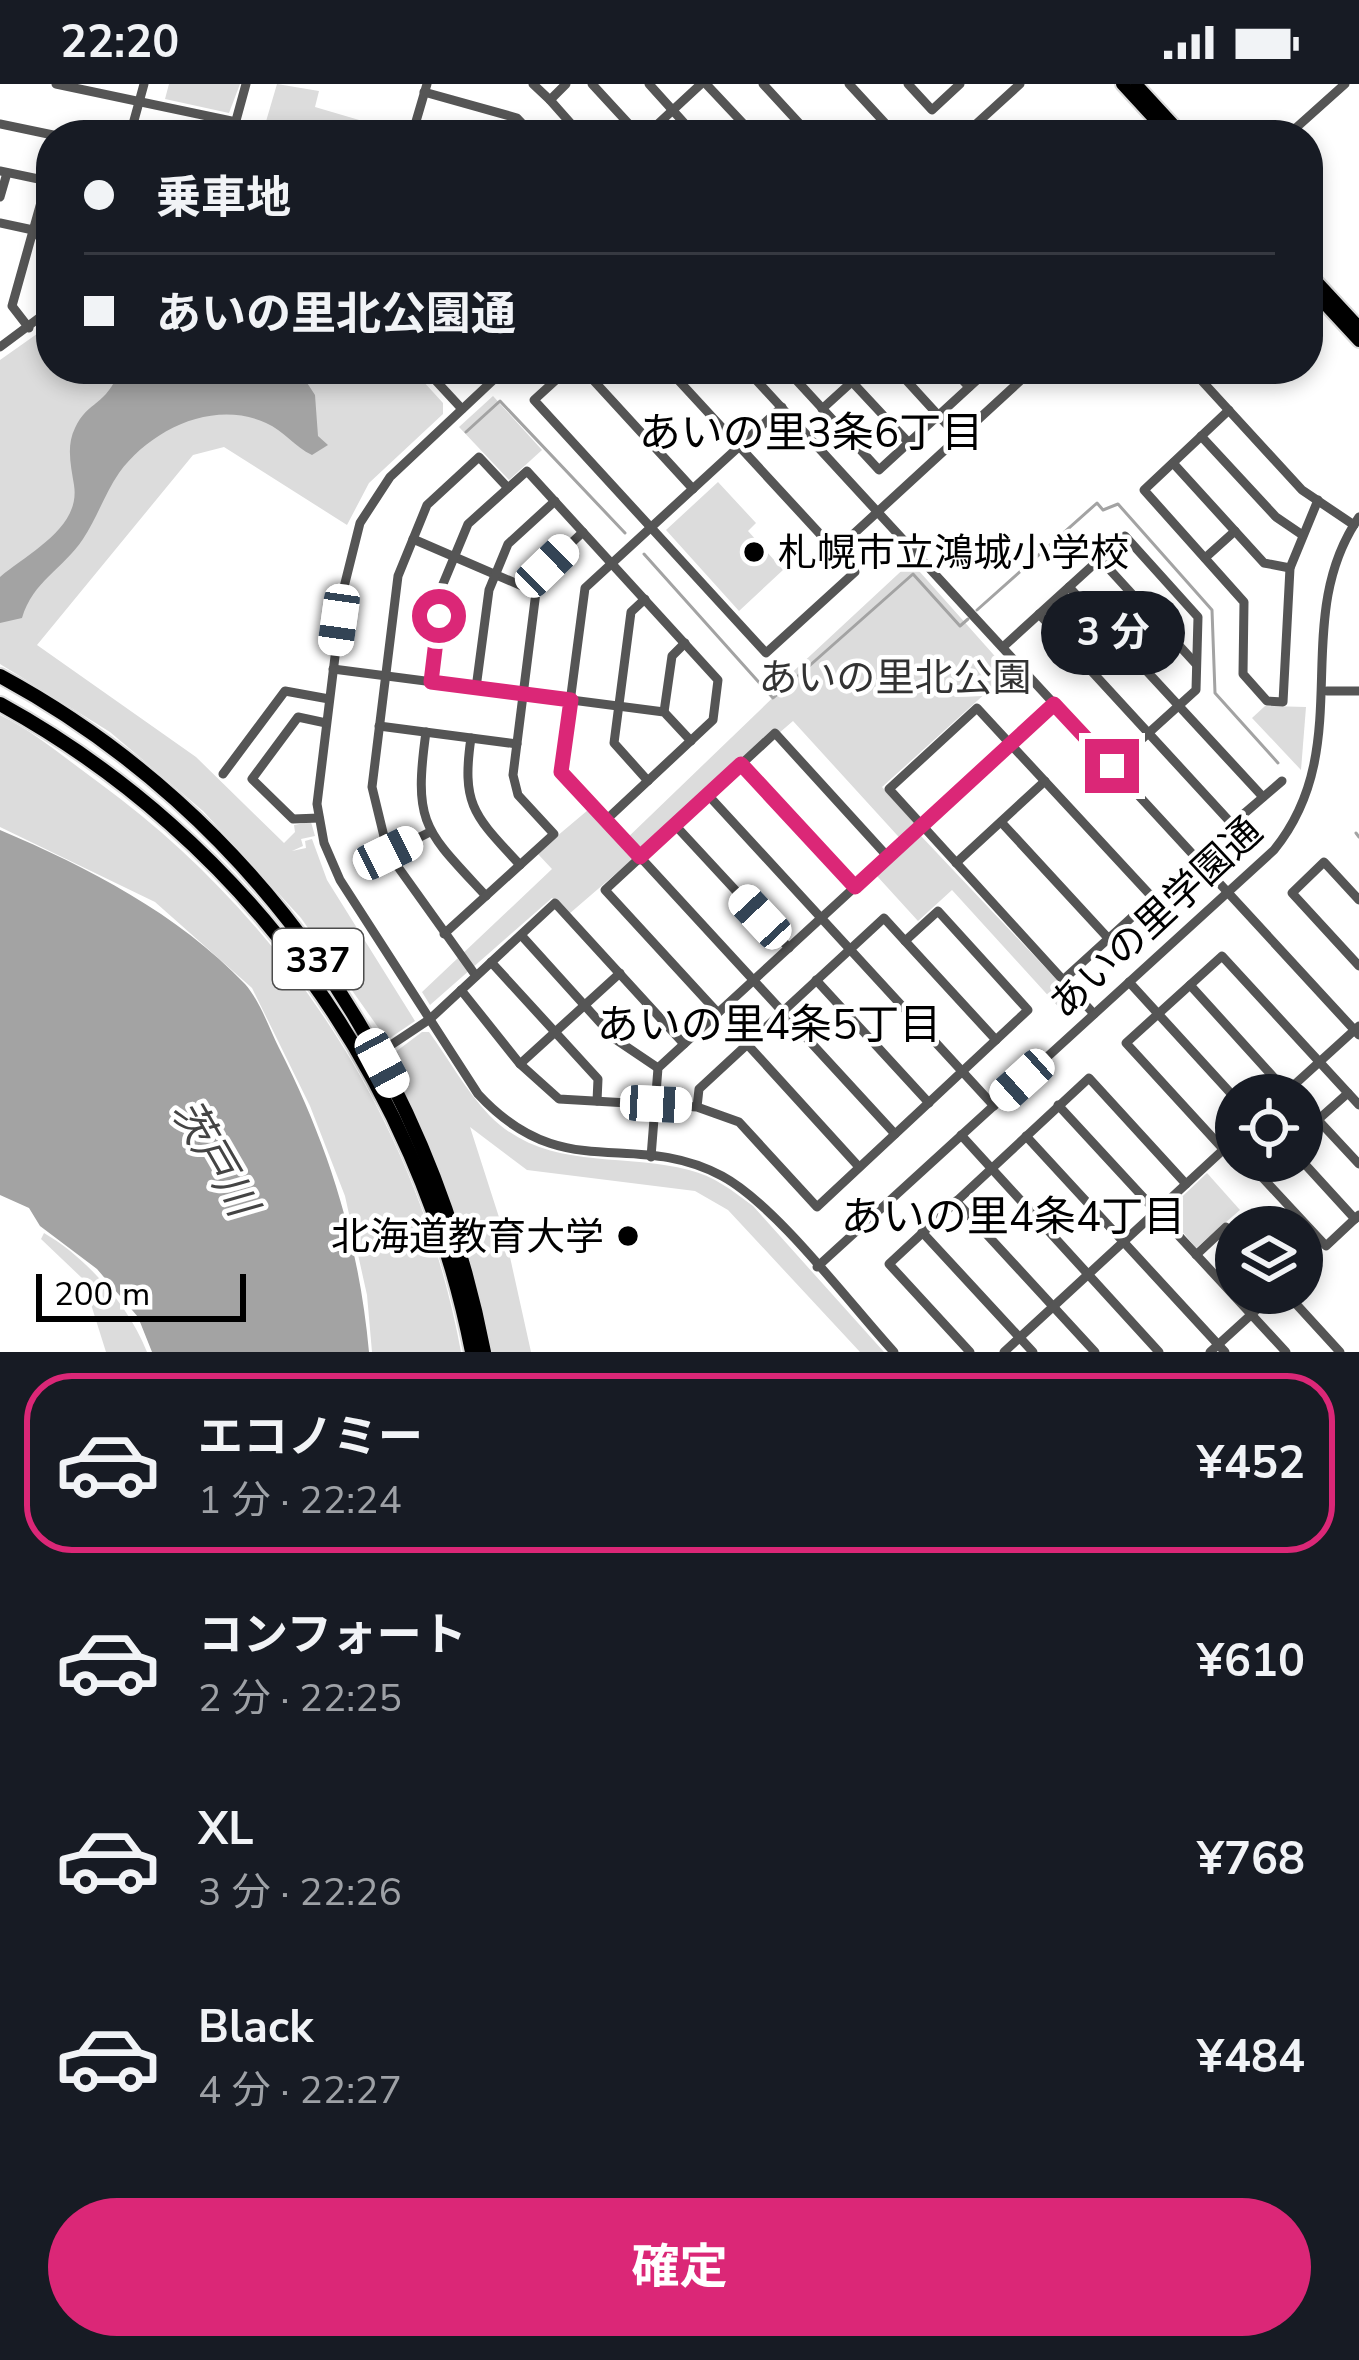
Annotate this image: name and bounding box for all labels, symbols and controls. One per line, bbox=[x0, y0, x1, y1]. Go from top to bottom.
text: 22:20 bbox=[60, 12, 179, 73]
text: 乗車地 bbox=[156, 168, 291, 229]
text: あいの里北公園通 bbox=[156, 284, 516, 345]
district label: あいの里3条6丁目 bbox=[639, 405, 983, 462]
place label: 札幌市立鴻城小学校 bbox=[778, 527, 1129, 580]
car bbox=[509, 528, 585, 604]
marker: 札幌市立鴻城小学校 bbox=[741, 539, 767, 565]
car bbox=[316, 582, 362, 658]
route start bbox=[412, 589, 466, 643]
callout: 3 分 bbox=[1040, 592, 1184, 676]
text: 3 分 bbox=[1077, 606, 1149, 659]
park label: あいの里北公園 bbox=[758, 652, 1032, 705]
route end bbox=[1085, 739, 1139, 793]
street label: あいの里学園通 bbox=[1038, 806, 1274, 1031]
car bbox=[348, 821, 428, 885]
car bbox=[722, 878, 798, 956]
road number: 337 bbox=[273, 929, 363, 989]
district label: あいの里4条5丁目 bbox=[597, 997, 941, 1054]
car bbox=[349, 1023, 415, 1103]
car bbox=[983, 1043, 1061, 1117]
map controls bbox=[1215, 1074, 1323, 1314]
button: locate bbox=[1215, 1074, 1323, 1182]
car bbox=[619, 1084, 693, 1124]
water label: 茨戸川 bbox=[158, 1089, 272, 1230]
district label: あいの里4条4丁目 bbox=[841, 1189, 1185, 1246]
button: layers bbox=[1215, 1206, 1323, 1314]
place label: 北海道教育大学 bbox=[331, 1211, 604, 1264]
marker: 北海道教育大学 bbox=[615, 1223, 641, 1249]
scale bar bbox=[36, 1268, 246, 1321]
text: 200 m bbox=[54, 1272, 150, 1317]
text: エコノミー bbox=[198, 1407, 423, 1468]
icon: car bbox=[54, 1409, 162, 1517]
text: ¥452 bbox=[1197, 1433, 1305, 1494]
text: 1 分 · 22:24 bbox=[198, 1474, 402, 1527]
text: コンフォート bbox=[198, 1605, 467, 1666]
icon: car bbox=[54, 1607, 162, 1715]
text: ¥610 bbox=[1197, 1631, 1305, 1692]
text: 2 分 · 22:25 bbox=[198, 1672, 402, 1725]
text: XL bbox=[198, 1799, 254, 1860]
icon: car bbox=[54, 1805, 162, 1913]
text: ¥768 bbox=[1197, 1829, 1305, 1890]
text: 3 分 · 22:26 bbox=[198, 1866, 402, 1919]
text: Black bbox=[198, 1997, 313, 2058]
icon: car bbox=[54, 2003, 162, 2111]
text: ¥484 bbox=[1197, 2027, 1305, 2088]
text: 4 分 · 22:27 bbox=[198, 2064, 402, 2117]
button: 確定 bbox=[48, 2198, 1311, 2336]

